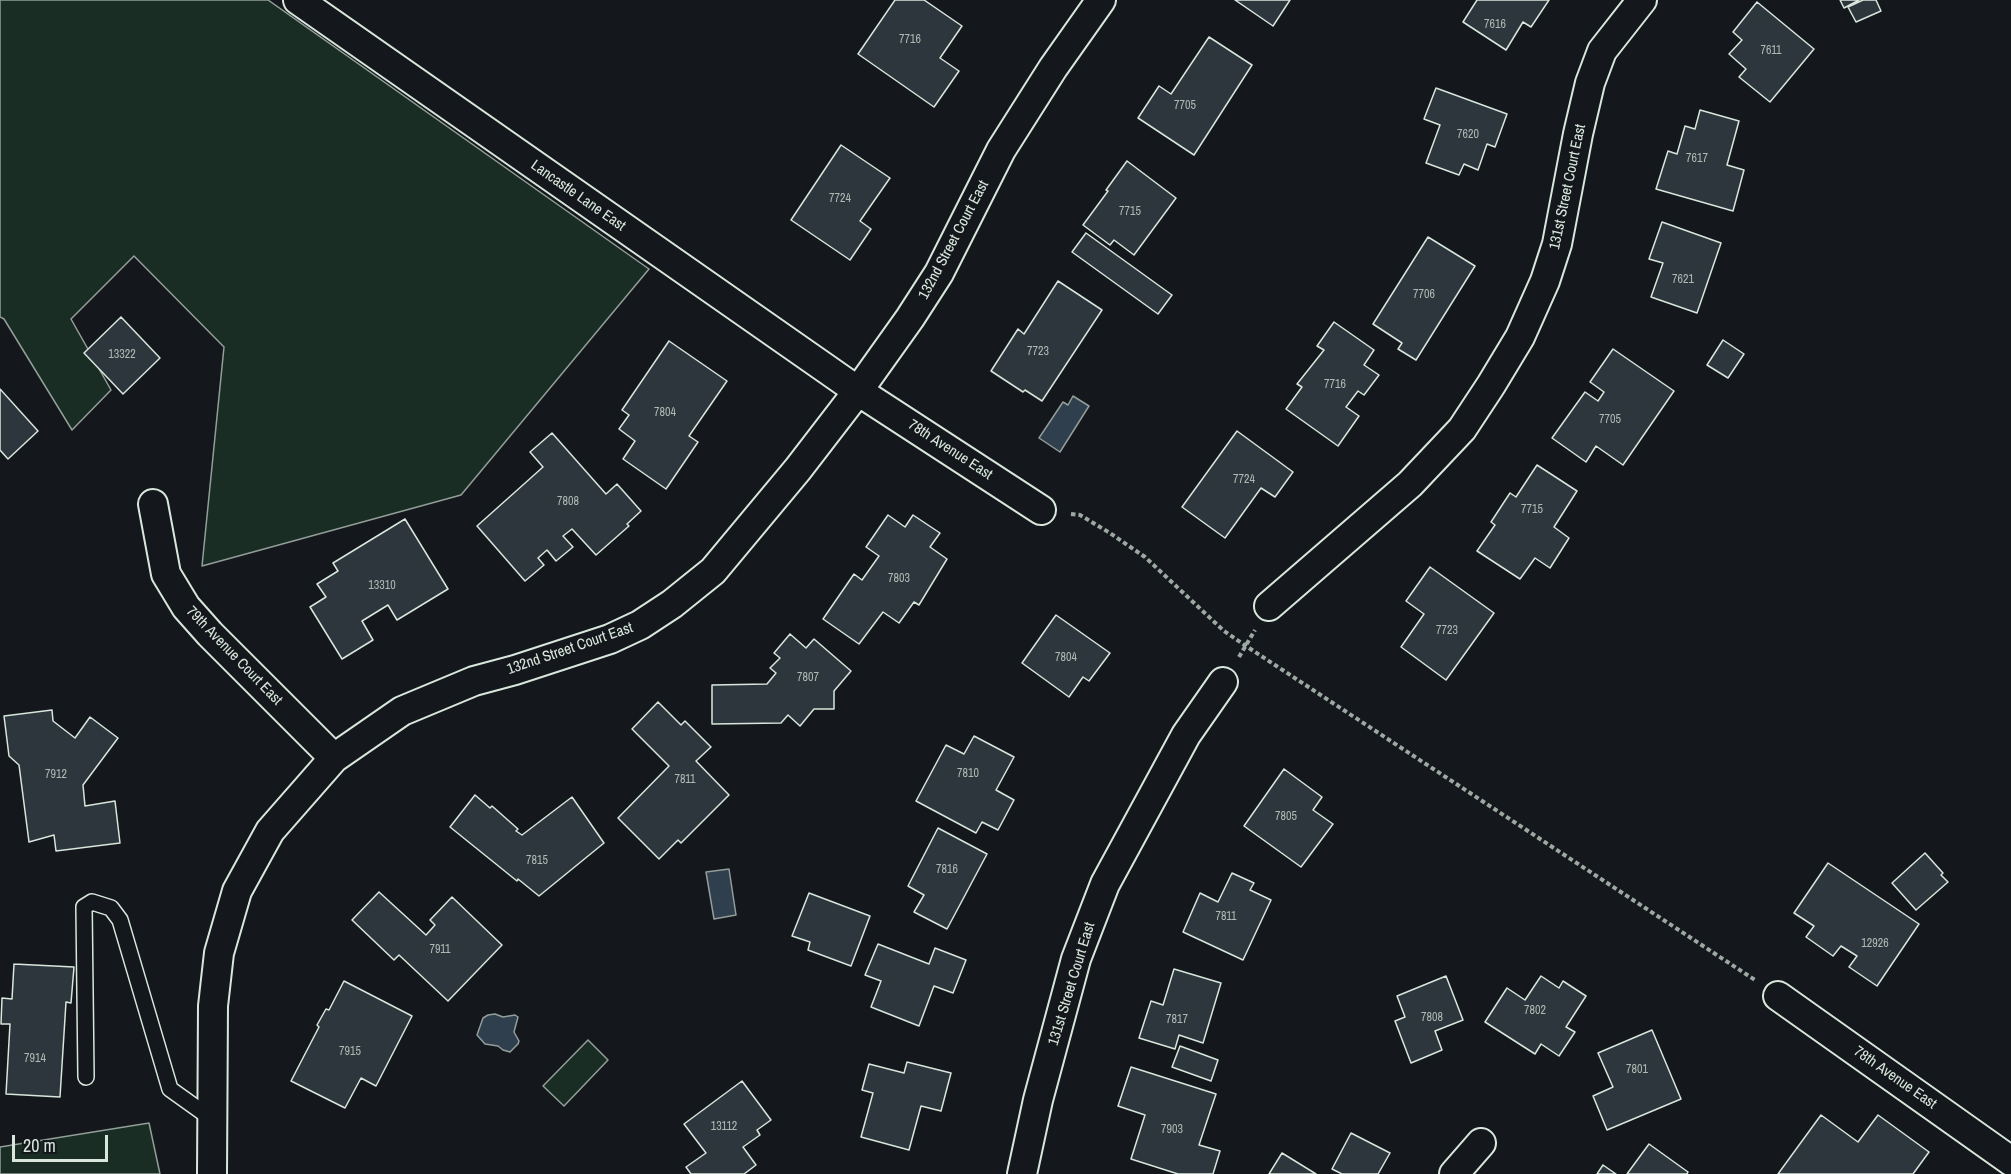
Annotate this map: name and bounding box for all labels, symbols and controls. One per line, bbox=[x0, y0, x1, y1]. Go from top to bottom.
house number: 7616 bbox=[1484, 18, 1506, 32]
house number: 7716 bbox=[899, 33, 921, 47]
house number: 7611 bbox=[1760, 44, 1782, 58]
house number: 7705 bbox=[1174, 99, 1196, 113]
street label: 131st Street Court East bbox=[1546, 123, 1590, 251]
house number: 7620 bbox=[1457, 128, 1479, 142]
house number: 7617 bbox=[1686, 152, 1708, 166]
street label: Lancastle Lane East bbox=[527, 157, 629, 235]
street label: 132nd Street Court East bbox=[915, 178, 993, 302]
house number: 7724 bbox=[829, 192, 851, 206]
house number: 7715 bbox=[1119, 205, 1141, 219]
house number: 7621 bbox=[1672, 273, 1694, 287]
house number: 7706 bbox=[1413, 288, 1435, 302]
house number: 7723 bbox=[1027, 345, 1049, 359]
house number: 13322 bbox=[108, 348, 136, 362]
house number: 7716 bbox=[1324, 378, 1346, 392]
house number: 7804 bbox=[654, 406, 676, 420]
house number: 7705 bbox=[1599, 413, 1621, 427]
street label: 78th Avenue East bbox=[904, 416, 996, 484]
house number: 7724 bbox=[1233, 473, 1255, 487]
house number: 7808 bbox=[557, 495, 579, 509]
house number: 7715 bbox=[1521, 503, 1543, 517]
house number: 7803 bbox=[888, 572, 910, 586]
house number: 13310 bbox=[368, 579, 396, 593]
street label: 79th Avenue Court East bbox=[182, 603, 286, 709]
street label: 132nd Street Court East bbox=[505, 619, 635, 679]
house number: 7723 bbox=[1436, 624, 1458, 638]
house number: 7804 bbox=[1055, 651, 1077, 665]
house number: 7807 bbox=[797, 671, 819, 685]
house number: 7810 bbox=[957, 767, 979, 781]
house number: 7912 bbox=[45, 768, 67, 782]
house number: 7811 bbox=[674, 773, 696, 787]
house number: 7805 bbox=[1275, 810, 1297, 824]
house number: 7815 bbox=[526, 854, 548, 868]
house number: 7816 bbox=[936, 863, 958, 877]
house number: 7811 bbox=[1215, 910, 1237, 924]
street label: 131st Street Court East bbox=[1045, 920, 1099, 1048]
house number: 12926 bbox=[1861, 937, 1889, 951]
house number: 7911 bbox=[429, 943, 451, 957]
house number: 7802 bbox=[1524, 1004, 1546, 1018]
house number: 7808 bbox=[1421, 1011, 1443, 1025]
house number: 7817 bbox=[1166, 1013, 1188, 1027]
street label: 78th Avenue East bbox=[1850, 1043, 1940, 1113]
house number: 7915 bbox=[339, 1045, 361, 1059]
house number: 7914 bbox=[24, 1052, 46, 1066]
house number: 7801 bbox=[1626, 1063, 1648, 1077]
house number: 13112 bbox=[711, 1120, 737, 1134]
scale bar bbox=[15, 1123, 111, 1161]
house number: 7903 bbox=[1161, 1123, 1183, 1137]
text: 20 m bbox=[23, 1133, 56, 1158]

